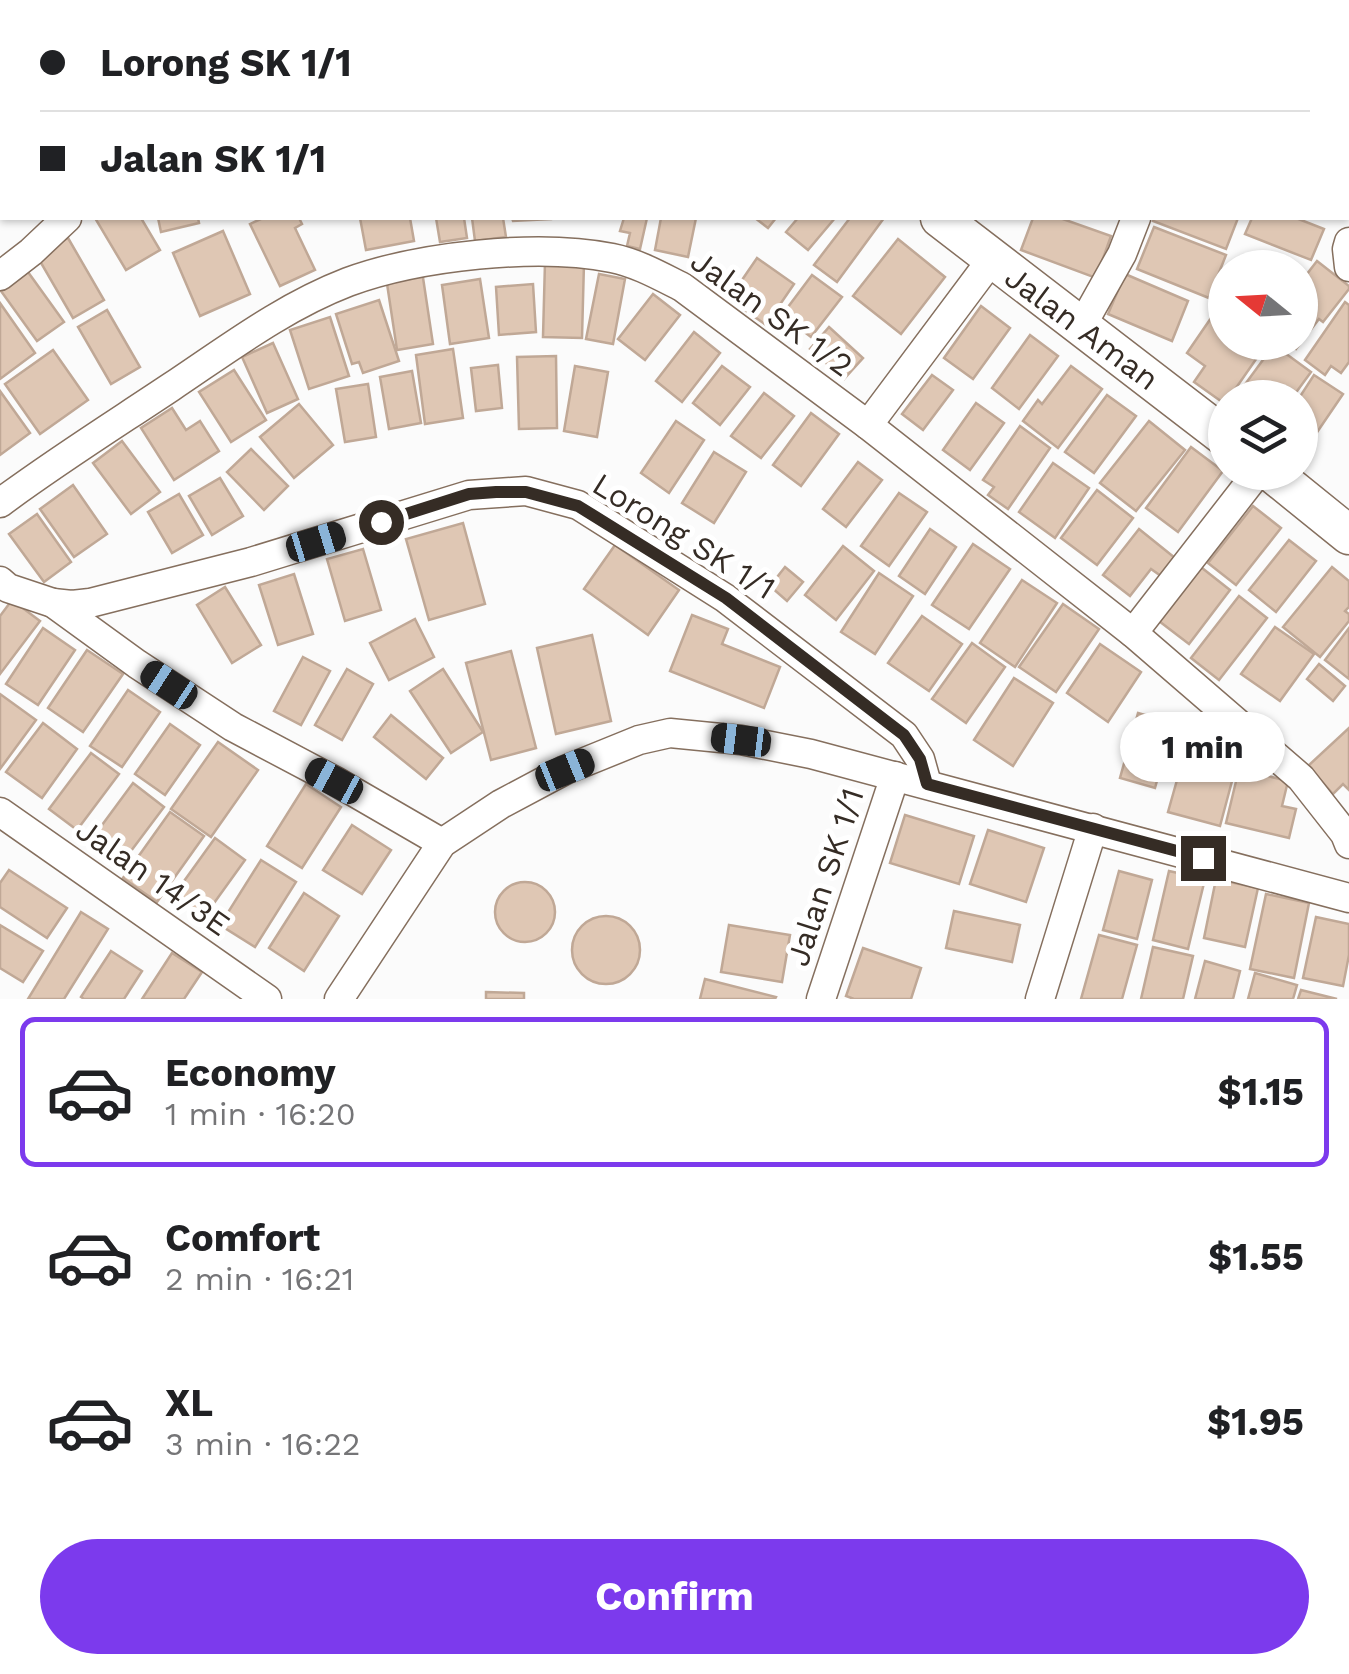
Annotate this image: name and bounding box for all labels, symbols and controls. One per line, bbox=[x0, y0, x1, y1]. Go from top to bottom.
text: Lorong SK 1/1 bbox=[100, 41, 352, 85]
text: Jalan SK 1/1 bbox=[100, 137, 326, 181]
street label: Jalan SK 1/2 bbox=[684, 242, 860, 384]
north arrow bbox=[1208, 250, 1318, 360]
map controls bbox=[1208, 250, 1318, 490]
street label: Jalan Aman bbox=[998, 258, 1166, 398]
button: layers bbox=[1208, 380, 1318, 490]
street label: Lorong SK 1/1 bbox=[586, 465, 782, 607]
route start bbox=[359, 500, 404, 545]
car bbox=[283, 519, 349, 565]
car bbox=[136, 656, 202, 714]
callout: 1 min bbox=[1120, 713, 1286, 783]
car bbox=[709, 721, 773, 759]
text: 1 min bbox=[1161, 728, 1244, 766]
car bbox=[532, 745, 598, 795]
car bbox=[300, 754, 368, 808]
street label: Jalan SK 1/1 bbox=[778, 783, 872, 971]
street label: Jalan 14/3E bbox=[69, 810, 237, 944]
route end bbox=[1181, 836, 1226, 881]
icon: car bbox=[45, 1047, 135, 1137]
text: Economy bbox=[165, 1051, 336, 1095]
text: $1.15 bbox=[1218, 1070, 1304, 1114]
text: 1 min · 16:20 bbox=[165, 1095, 356, 1133]
icon: car bbox=[45, 1212, 135, 1302]
text: Comfort bbox=[165, 1216, 320, 1260]
text: $1.55 bbox=[1208, 1235, 1304, 1279]
text: 2 min · 16:21 bbox=[165, 1260, 354, 1298]
icon: car bbox=[45, 1377, 135, 1467]
text: XL bbox=[165, 1381, 213, 1425]
text: $1.95 bbox=[1207, 1400, 1304, 1444]
text: 3 min · 16:22 bbox=[165, 1425, 361, 1463]
button: Confirm bbox=[40, 1539, 1309, 1654]

